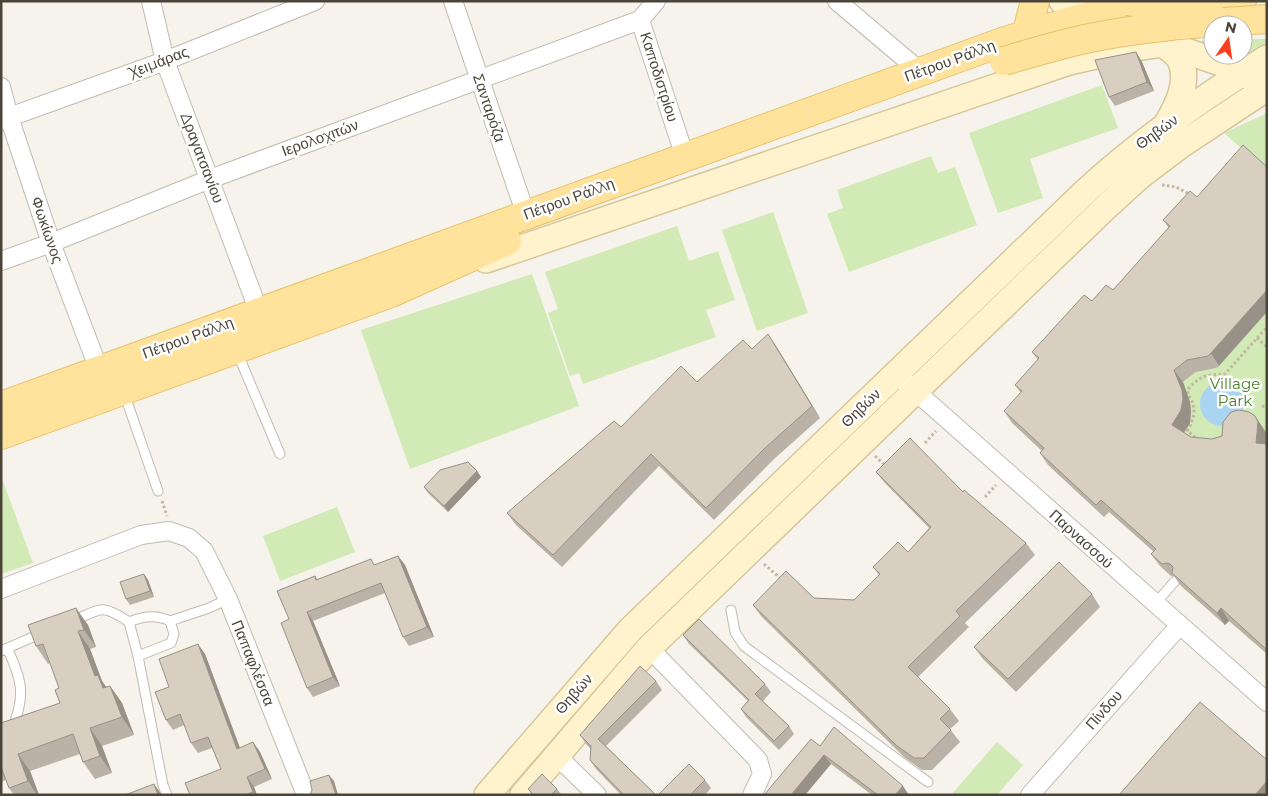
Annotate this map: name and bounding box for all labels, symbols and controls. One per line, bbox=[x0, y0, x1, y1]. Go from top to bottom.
north arrow bbox=[1203, 15, 1253, 65]
text: N bbox=[1223, 17, 1238, 37]
street label: Καποδιστρίου bbox=[636, 30, 683, 124]
street label: Πέτρου Ράλλη bbox=[902, 35, 998, 86]
street label: Χειμάρας bbox=[125, 42, 191, 82]
street label: Σανταρόζα bbox=[469, 71, 510, 145]
street label: Δραγατσανίου bbox=[177, 110, 228, 206]
street label: Θηβών bbox=[1132, 110, 1182, 153]
street label: Ιερολοχιτών bbox=[279, 115, 361, 160]
street label: Πέτρου Ράλλη bbox=[521, 173, 617, 224]
street label: Φωκίωνος bbox=[27, 194, 68, 266]
street label: Πέτρου Ράλλη bbox=[140, 312, 236, 363]
park label: Village Park bbox=[1210, 374, 1260, 410]
street label: Θηβών bbox=[837, 384, 884, 431]
street label: Παρνασσού bbox=[1046, 505, 1117, 572]
street label: Παπαφλέσσα bbox=[228, 617, 279, 709]
street label: Θηβών bbox=[551, 669, 596, 718]
street label: Πίνδου bbox=[1081, 686, 1126, 733]

